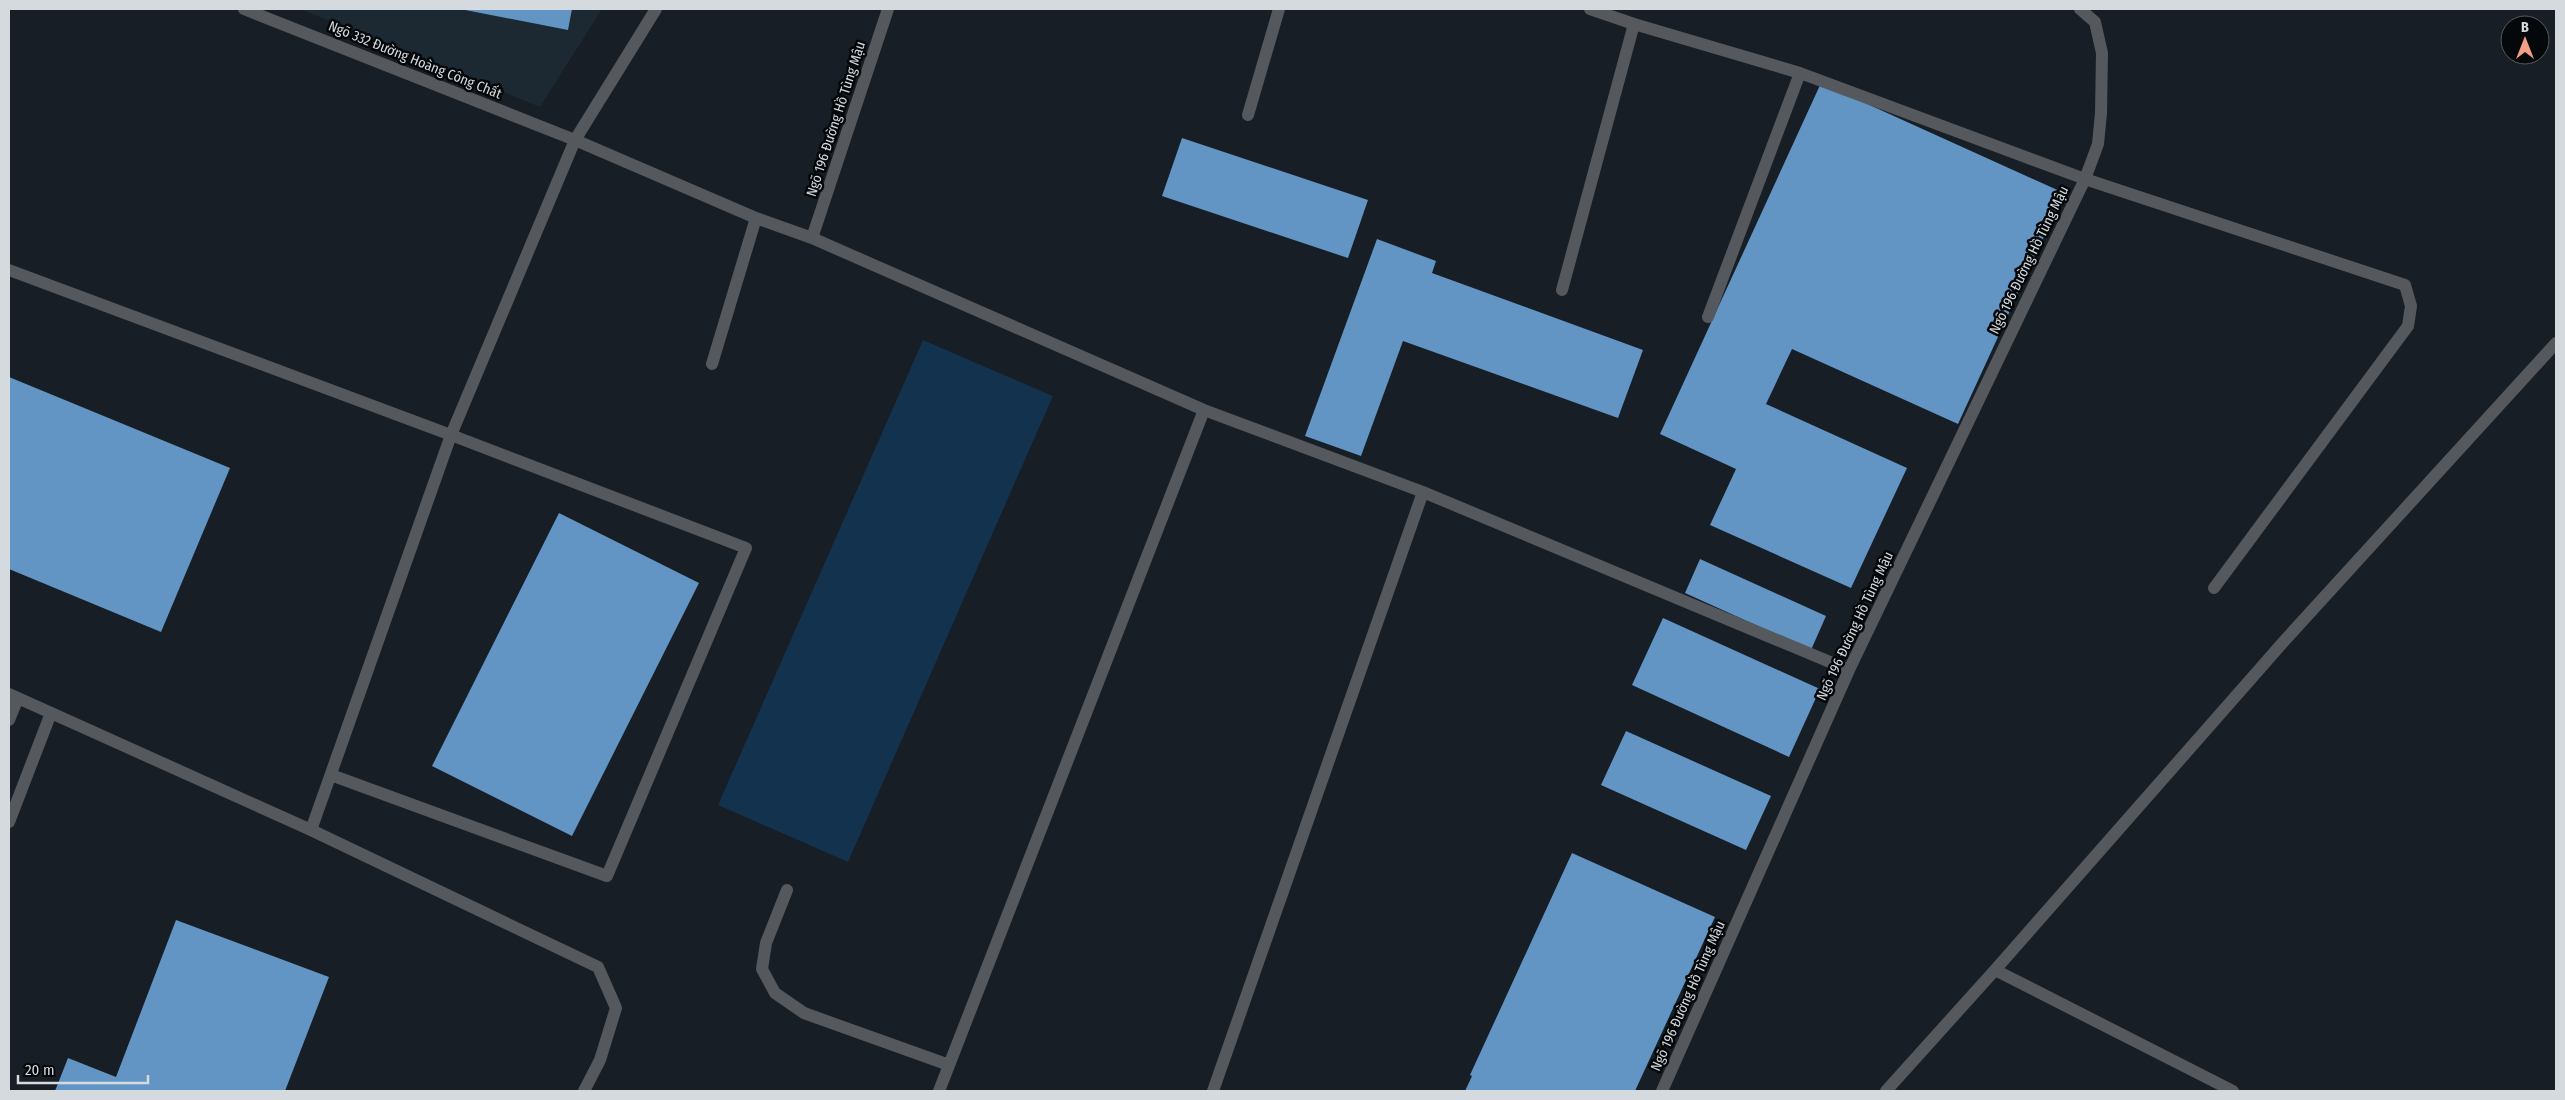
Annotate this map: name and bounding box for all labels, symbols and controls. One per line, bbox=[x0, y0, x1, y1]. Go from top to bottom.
north arrow bbox=[2500, 15, 2550, 65]
street label: Ngõ 332 Đường Hoàng Công Chất bbox=[326, 17, 505, 103]
text: B bbox=[2521, 19, 2529, 36]
street label: Ngõ 196 Đường Hồ Tùng Mậu bbox=[802, 39, 869, 199]
street label: Ngõ 196 Đường Hồ Tùng Mậu bbox=[1985, 183, 2072, 337]
street label: Ngõ 196 Đường Hồ Tùng Mậu bbox=[1812, 548, 1897, 703]
street label: Ngõ 196 Đường Hồ Tùng Mậu bbox=[1646, 918, 1729, 1074]
scale bar bbox=[18, 1052, 148, 1084]
text: 20 m bbox=[25, 1061, 55, 1079]

